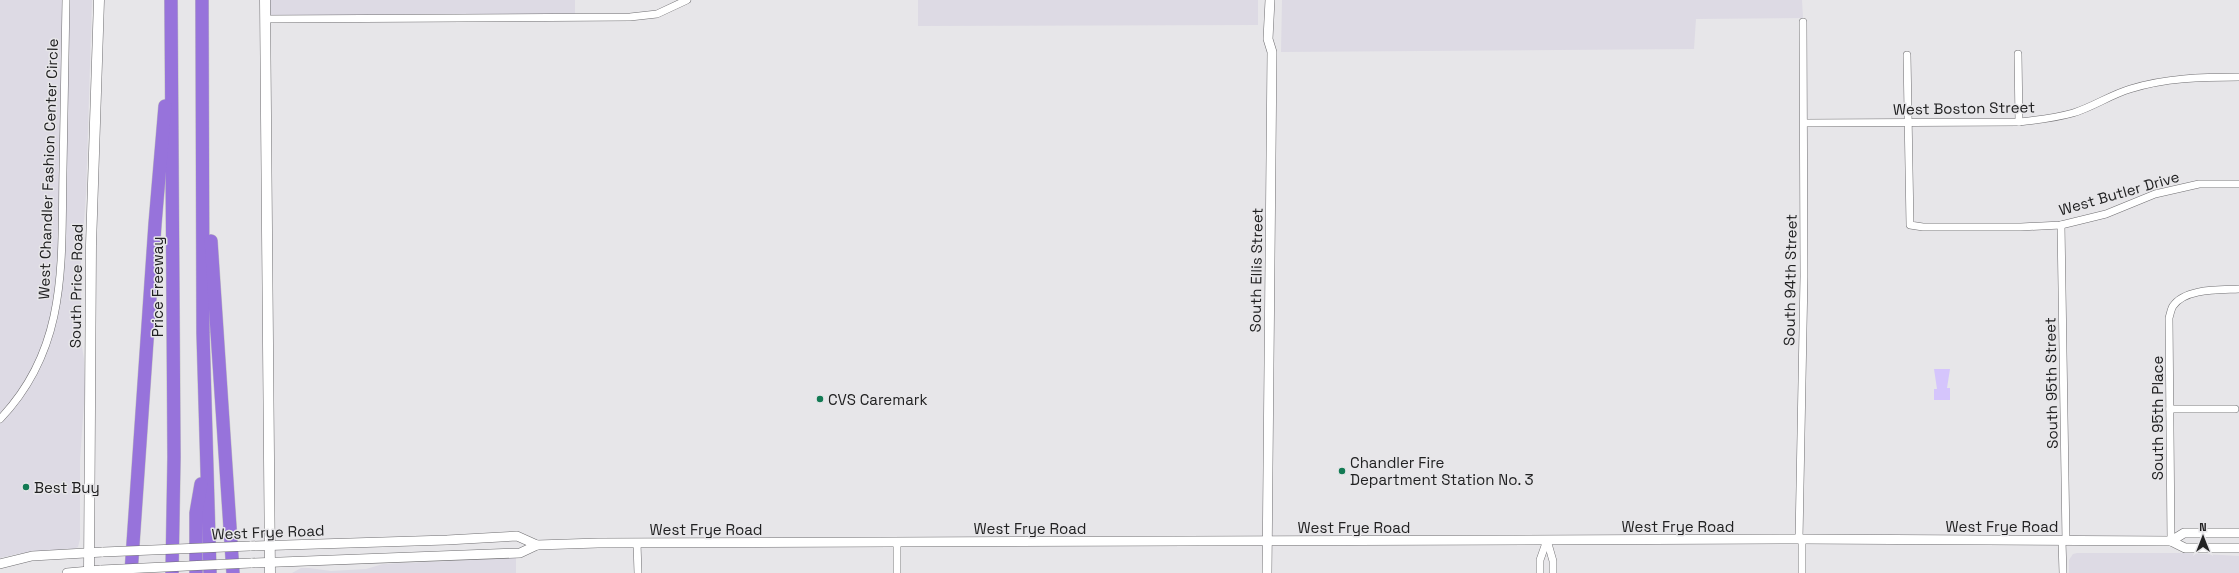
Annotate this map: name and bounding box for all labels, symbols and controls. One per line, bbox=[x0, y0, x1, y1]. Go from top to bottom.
street label: West Chandler Fashion Center Circle bbox=[34, 38, 62, 300]
street label: West Boston Street bbox=[1893, 97, 2035, 119]
street label: West Butler Drive bbox=[2057, 167, 2181, 219]
street label: South Ellis Street bbox=[1245, 207, 1267, 332]
street label: South 94th Street bbox=[1779, 214, 1801, 346]
street label: South Price Road bbox=[65, 224, 87, 348]
street label: Price Freeway bbox=[148, 237, 167, 337]
street label: South 95th Street bbox=[2040, 317, 2062, 449]
street label: South 95th Place bbox=[2148, 356, 2167, 480]
place label: CVS Caremark bbox=[828, 390, 928, 409]
marker: CVS Caremark bbox=[815, 394, 825, 404]
place label: Chandler Fire Department Station No. 3 bbox=[1350, 453, 1534, 489]
marker: Chandler Fire Department Station No. 3 bbox=[1337, 466, 1347, 476]
place label: Best Buy bbox=[34, 478, 100, 497]
marker: Best Buy bbox=[21, 482, 31, 492]
street label: West Frye Road bbox=[1622, 517, 1734, 536]
street label: West Frye Road bbox=[1946, 517, 2058, 536]
north arrow bbox=[2183, 517, 2223, 557]
street label: West Frye Road bbox=[1298, 518, 1410, 537]
street label: West Frye Road bbox=[974, 519, 1086, 538]
street label: West Frye Road bbox=[650, 520, 762, 539]
text: N bbox=[2199, 520, 2207, 534]
street label: West Frye Road bbox=[211, 521, 325, 543]

